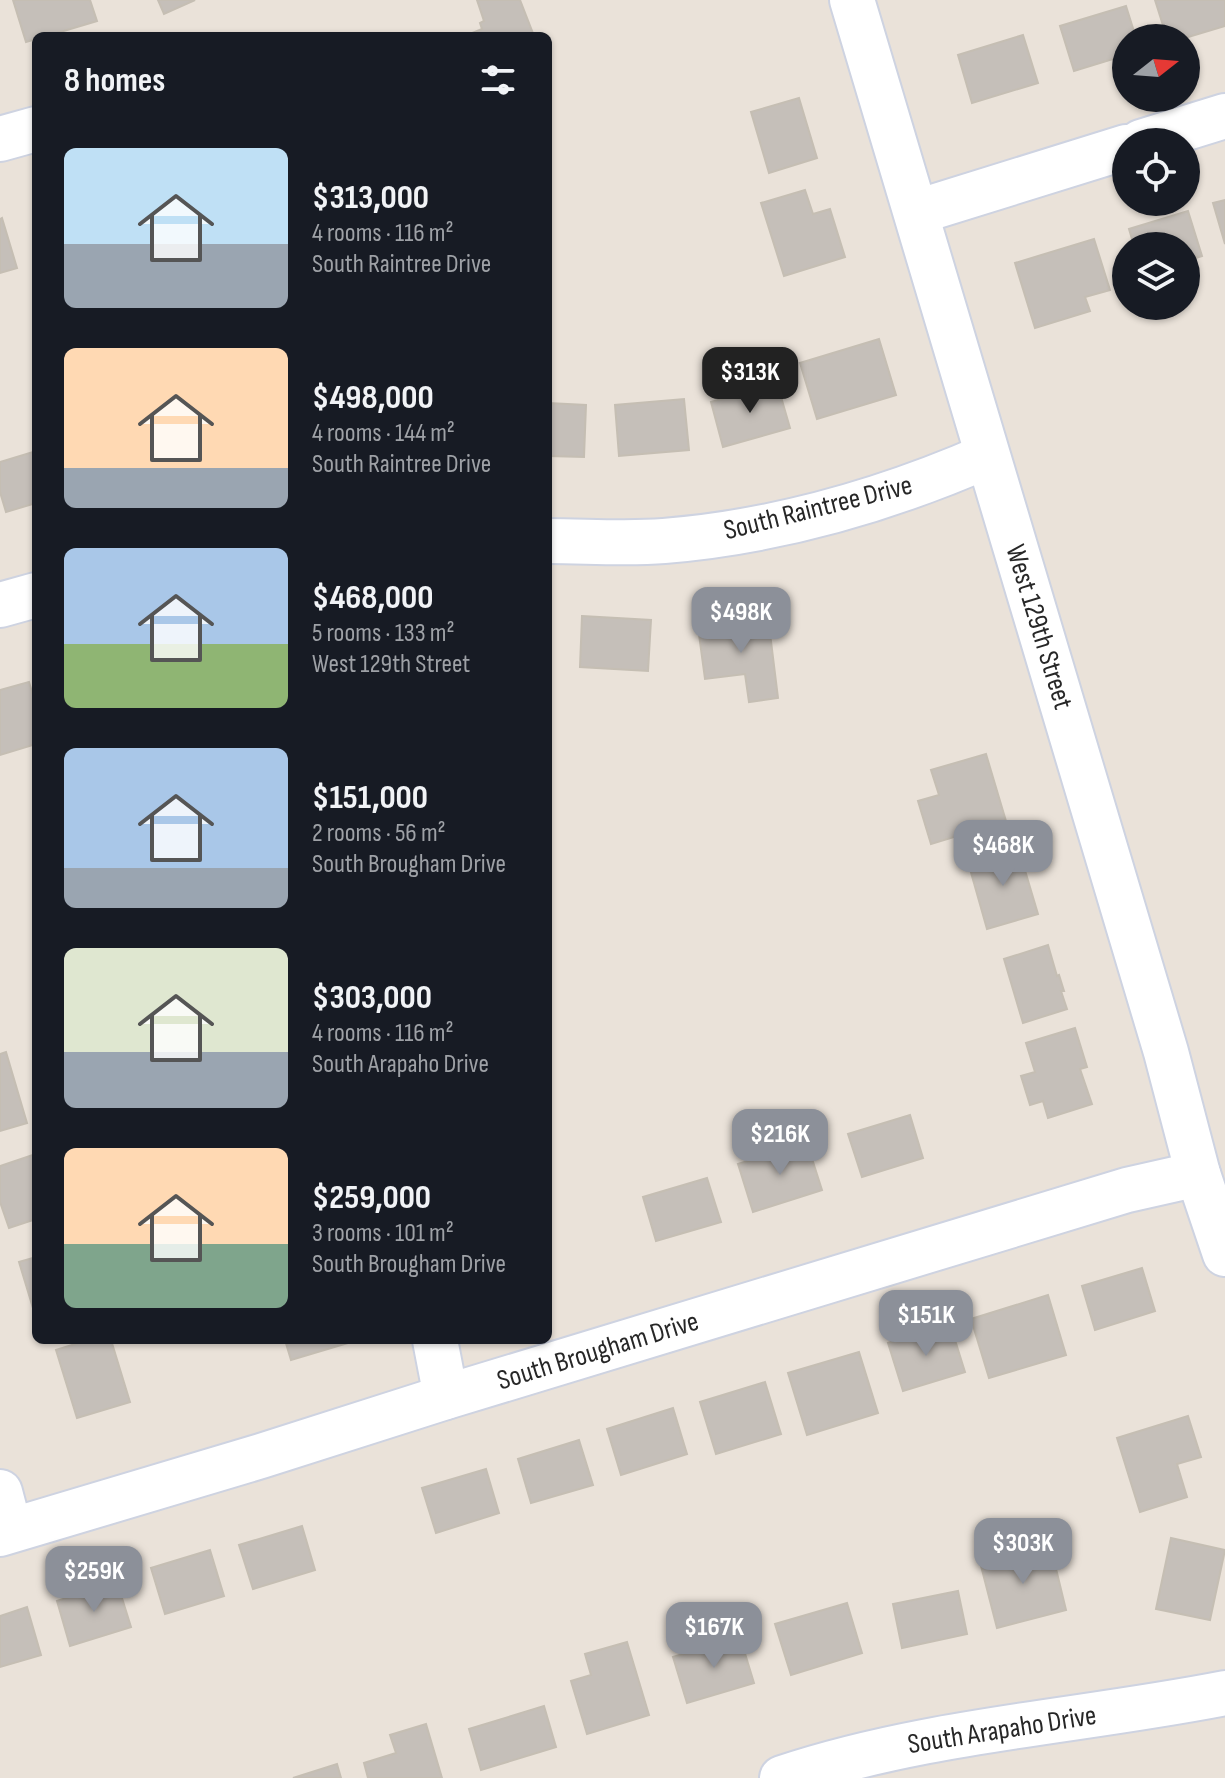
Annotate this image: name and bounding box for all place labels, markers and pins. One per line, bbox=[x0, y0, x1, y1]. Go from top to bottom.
pin: $313K bbox=[694, 347, 806, 415]
pin: $498K bbox=[685, 587, 797, 655]
pin: $468K bbox=[947, 820, 1059, 888]
pin: $216K bbox=[724, 1109, 836, 1177]
pin: $151K bbox=[870, 1290, 982, 1358]
pin: $303K bbox=[967, 1518, 1079, 1586]
pin: $259K bbox=[38, 1546, 150, 1614]
pin: $167K bbox=[658, 1602, 770, 1670]

